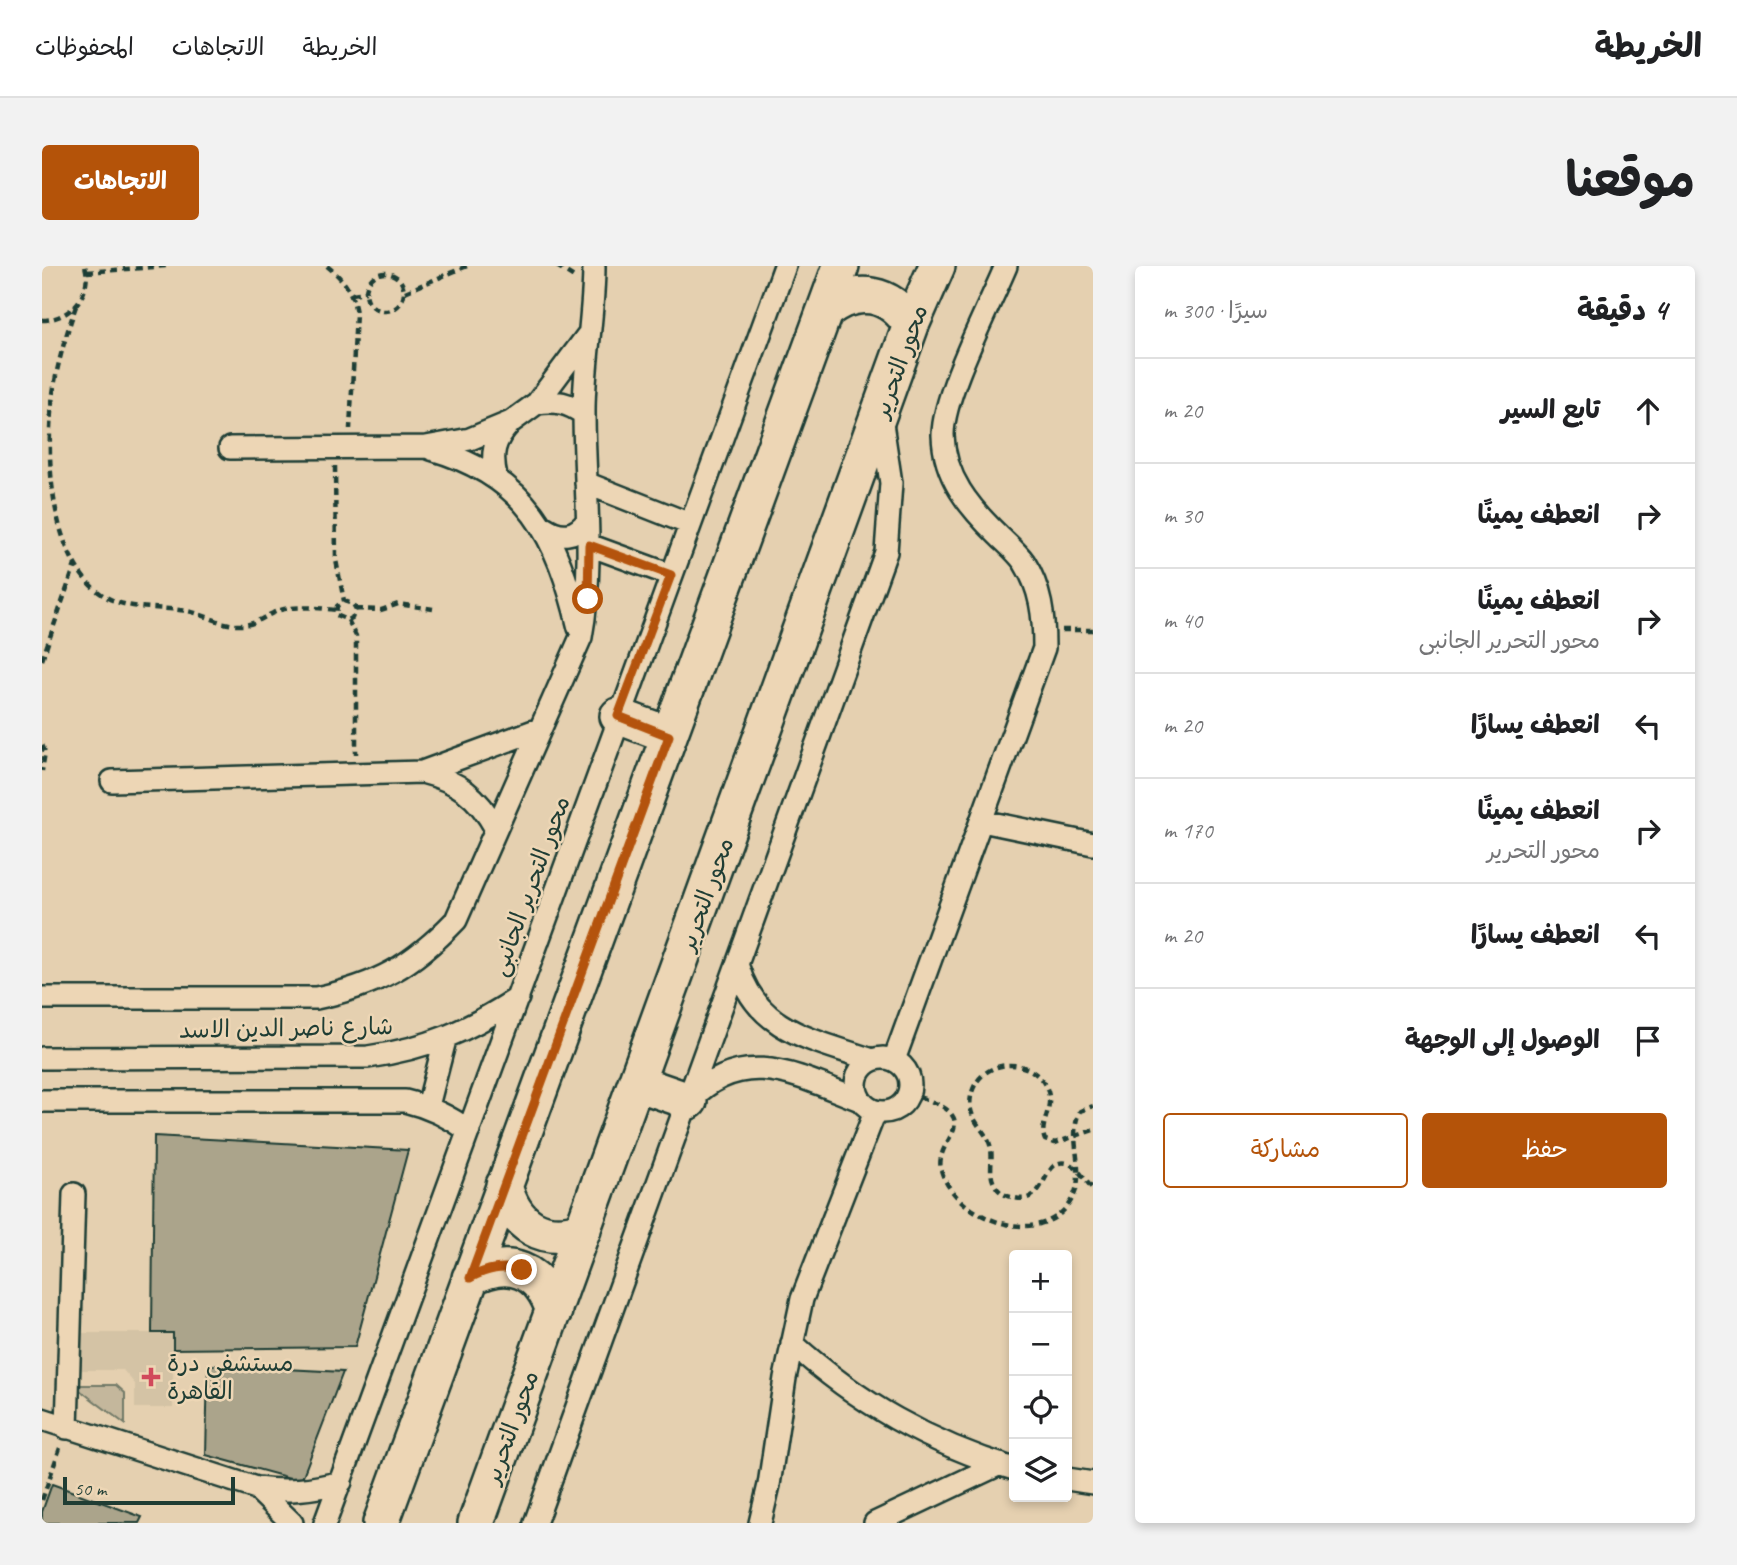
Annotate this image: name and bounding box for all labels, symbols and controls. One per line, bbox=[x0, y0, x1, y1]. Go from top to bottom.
text: الخريطة bbox=[1595, 25, 1702, 67]
text: المحفوظات bbox=[35, 32, 134, 62]
text: الاتجاهات bbox=[172, 32, 265, 62]
text: الخريطة bbox=[303, 32, 377, 62]
button: الاتجاهات bbox=[42, 145, 199, 220]
text: موقعنا bbox=[1565, 149, 1695, 211]
text: 4 دقيقة bbox=[1577, 291, 1667, 329]
text: سيرًا · 300 m bbox=[1163, 296, 1268, 325]
street label: محور التحرير bbox=[865, 300, 934, 423]
icon: ahead bbox=[1629, 392, 1667, 430]
text: تابع السير bbox=[1501, 393, 1600, 426]
text: 20 m bbox=[1163, 396, 1202, 425]
icon: right bbox=[1629, 497, 1667, 535]
text: انعطف يمينًا bbox=[1478, 498, 1600, 531]
text: 30 m bbox=[1163, 501, 1202, 530]
route start bbox=[572, 583, 603, 614]
text: انعطف يمينًا bbox=[1478, 584, 1600, 617]
icon: right bbox=[1629, 602, 1667, 640]
text: 40 m bbox=[1163, 606, 1202, 635]
text: محور التحرير الجانبى bbox=[1418, 626, 1600, 655]
icon: left bbox=[1629, 707, 1667, 745]
text: انعطف يسارًا bbox=[1471, 708, 1600, 741]
text: 20 m bbox=[1163, 711, 1202, 740]
street label: محور التحرير الجانبى bbox=[484, 792, 576, 980]
text: انعطف يمينًا bbox=[1478, 794, 1600, 827]
icon: right bbox=[1629, 812, 1667, 850]
text: 170 m bbox=[1163, 816, 1213, 845]
street label: محور التحرير bbox=[671, 833, 740, 956]
text: محور التحرير bbox=[1487, 836, 1600, 865]
icon: left bbox=[1629, 917, 1667, 955]
text: انعطف يسارًا bbox=[1471, 918, 1600, 951]
text: 20 m bbox=[1163, 921, 1202, 950]
street label: شارع ناصر الدين الاسد bbox=[179, 1011, 393, 1047]
icon: arrive bbox=[1629, 1022, 1667, 1060]
text: الوصول إلى الوجهة bbox=[1405, 1023, 1600, 1056]
button: مشاركة bbox=[1163, 1113, 1408, 1188]
button: حفظ bbox=[1422, 1113, 1667, 1188]
map controls bbox=[1009, 1250, 1072, 1502]
button: + bbox=[1009, 1250, 1072, 1313]
route end bbox=[506, 1254, 537, 1285]
button: − bbox=[1009, 1313, 1072, 1376]
place label: مستشفى درة القاهرة bbox=[167, 1348, 293, 1406]
street label: محور التحرير bbox=[476, 1366, 545, 1489]
marker: مستشفى درة القاهرة bbox=[141, 1367, 161, 1387]
button: locate bbox=[1009, 1376, 1072, 1439]
button: layers bbox=[1009, 1439, 1072, 1502]
scale bar bbox=[63, 1474, 234, 1506]
text: 50 m bbox=[74, 1477, 106, 1501]

